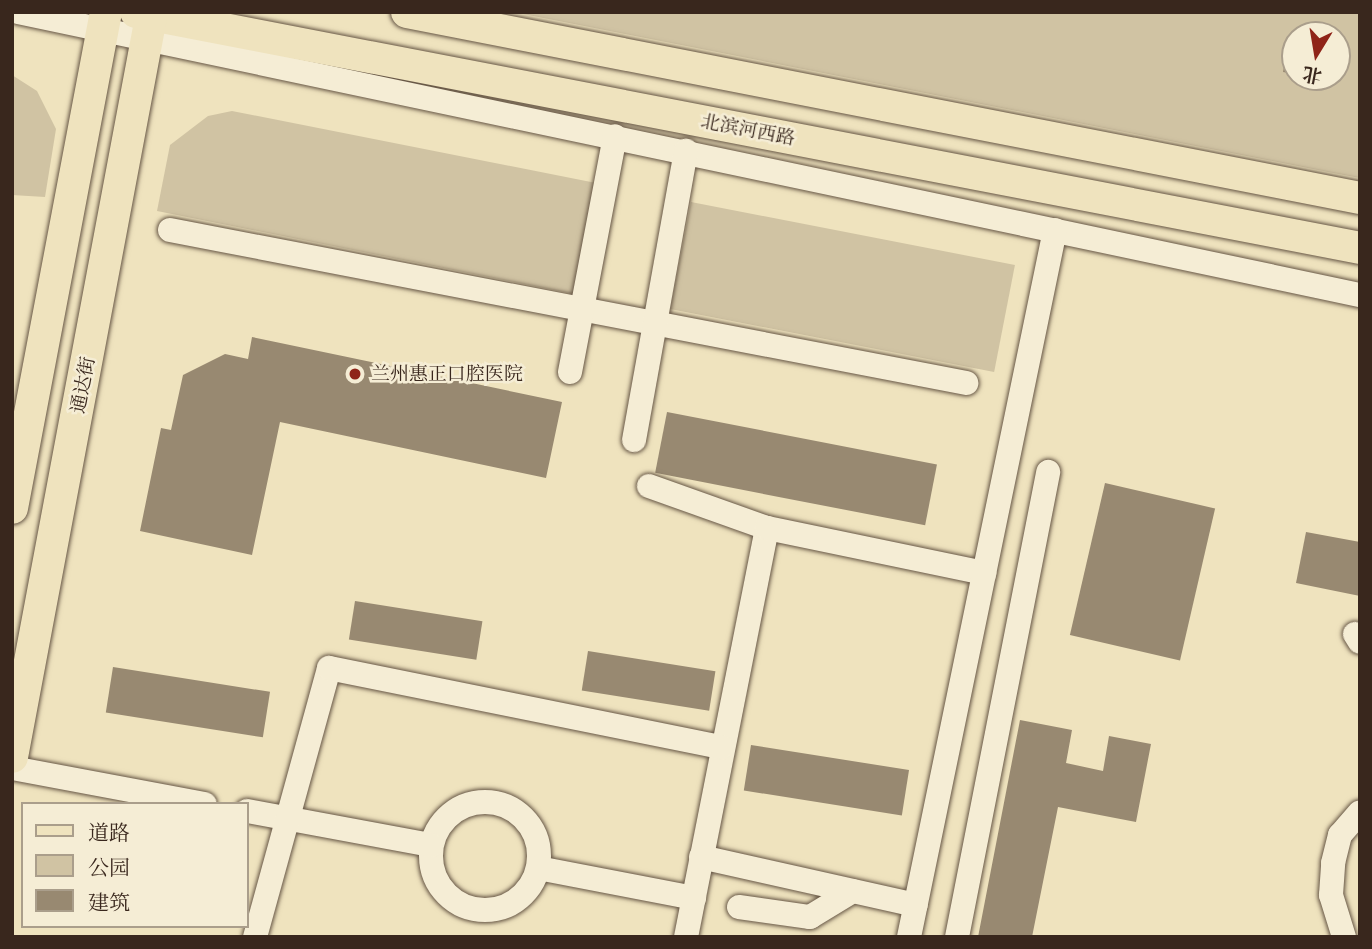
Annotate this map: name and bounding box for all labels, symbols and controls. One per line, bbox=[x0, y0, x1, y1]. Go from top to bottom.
north arrow bbox=[1281, 21, 1351, 91]
text: 北 bbox=[1301, 62, 1324, 88]
street label: 北滨河西路 bbox=[699, 110, 797, 150]
street label: 通达街 bbox=[66, 355, 100, 415]
place label: 兰州惠正口腔医院 bbox=[371, 363, 523, 385]
marker: 兰州惠正口腔医院 bbox=[345, 364, 365, 384]
legend bbox=[21, 802, 248, 928]
text: 道路 bbox=[88, 820, 130, 845]
text: 公园 bbox=[88, 855, 130, 880]
text: 建筑 bbox=[88, 890, 130, 915]

